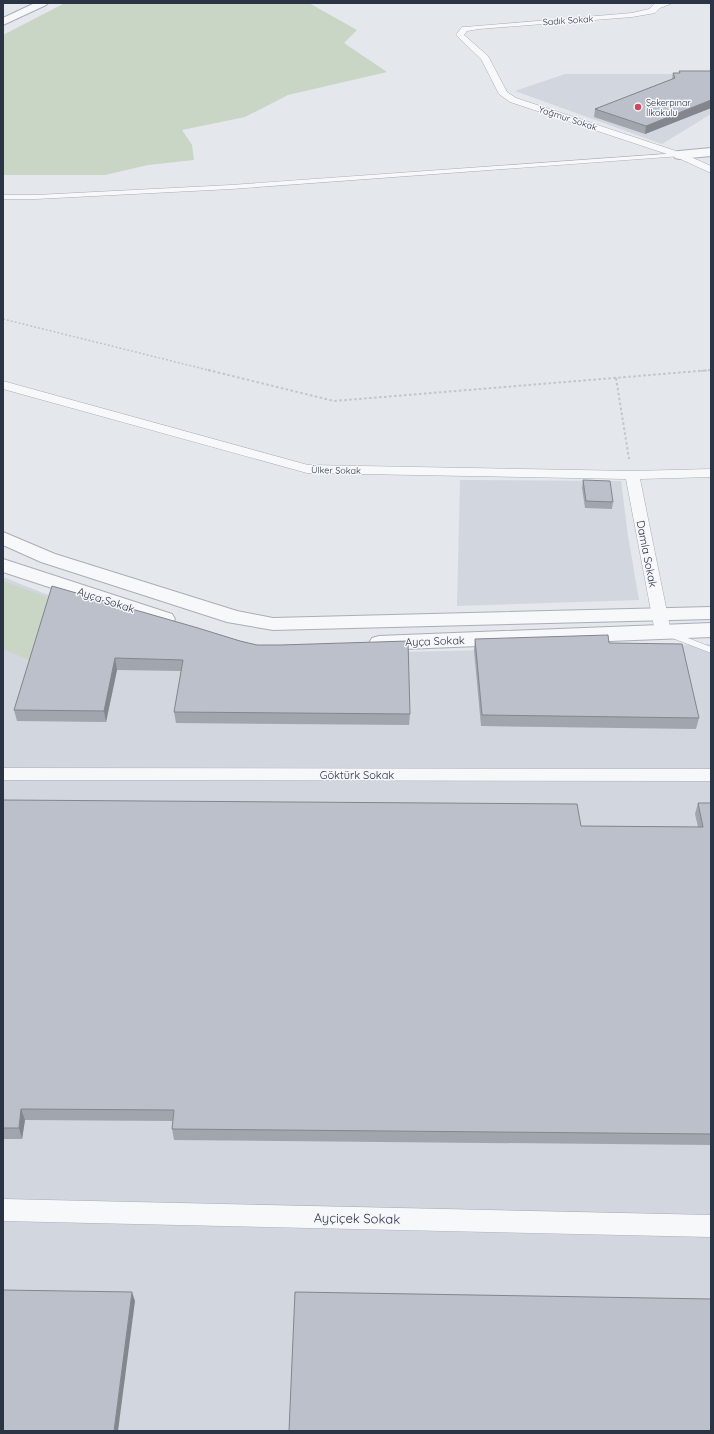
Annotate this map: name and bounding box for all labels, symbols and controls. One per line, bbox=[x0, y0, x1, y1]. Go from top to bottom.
street label: Sadık Sokak bbox=[542, 13, 594, 27]
place label: Şekerpınar İlkokulu bbox=[646, 97, 691, 118]
marker: Şekerpınar İlkokulu bbox=[633, 102, 643, 112]
street label: Yağmur Sokak bbox=[537, 103, 599, 133]
street label: Ülker Sokak bbox=[311, 464, 361, 476]
street label: Damla Sokak bbox=[634, 519, 660, 589]
street label: Ayça Sokak bbox=[75, 584, 137, 616]
street label: Ayça Sokak bbox=[405, 633, 465, 649]
street label: Göktürk Sokak bbox=[320, 768, 394, 782]
street label: Ayçiçek Sokak bbox=[314, 1209, 400, 1227]

